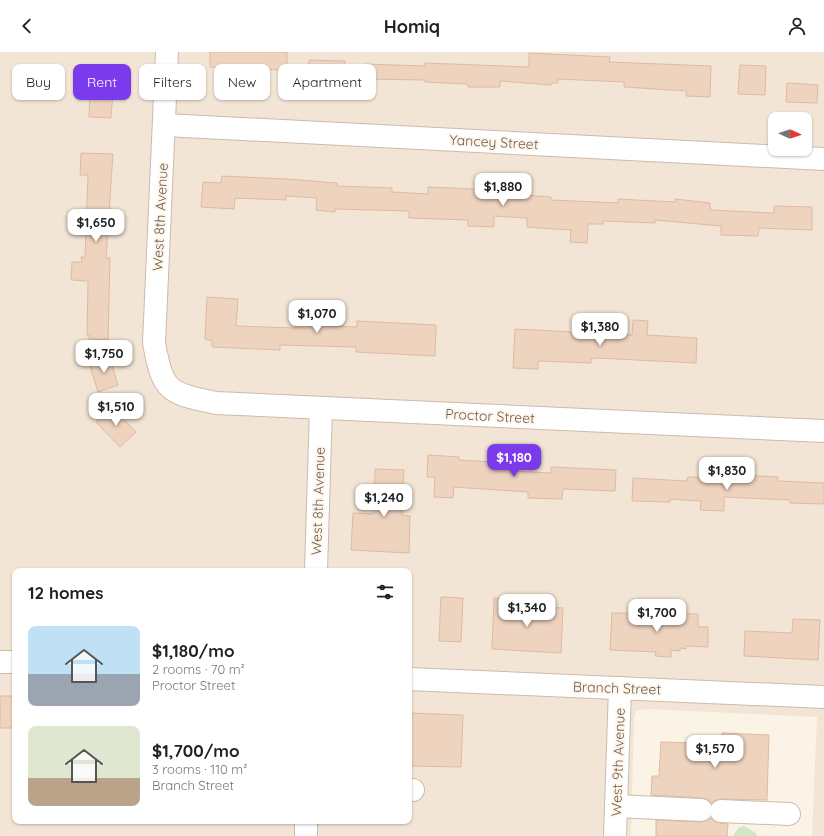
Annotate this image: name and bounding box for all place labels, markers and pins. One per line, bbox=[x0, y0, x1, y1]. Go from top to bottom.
pin: $1,880 bbox=[470, 173, 536, 207]
pin: $1,650 bbox=[63, 209, 129, 243]
pin: $1,070 bbox=[284, 300, 350, 334]
pin: $1,380 bbox=[567, 313, 633, 347]
pin: $1,750 bbox=[71, 340, 137, 374]
pin: $1,510 bbox=[83, 393, 149, 427]
pin: $1,180 bbox=[481, 444, 547, 478]
pin: $1,830 bbox=[694, 457, 760, 491]
pin: $1,240 bbox=[351, 484, 417, 518]
pin: $1,340 bbox=[494, 594, 560, 628]
pin: $1,700 bbox=[624, 599, 690, 633]
pin: $1,570 bbox=[682, 735, 748, 769]

